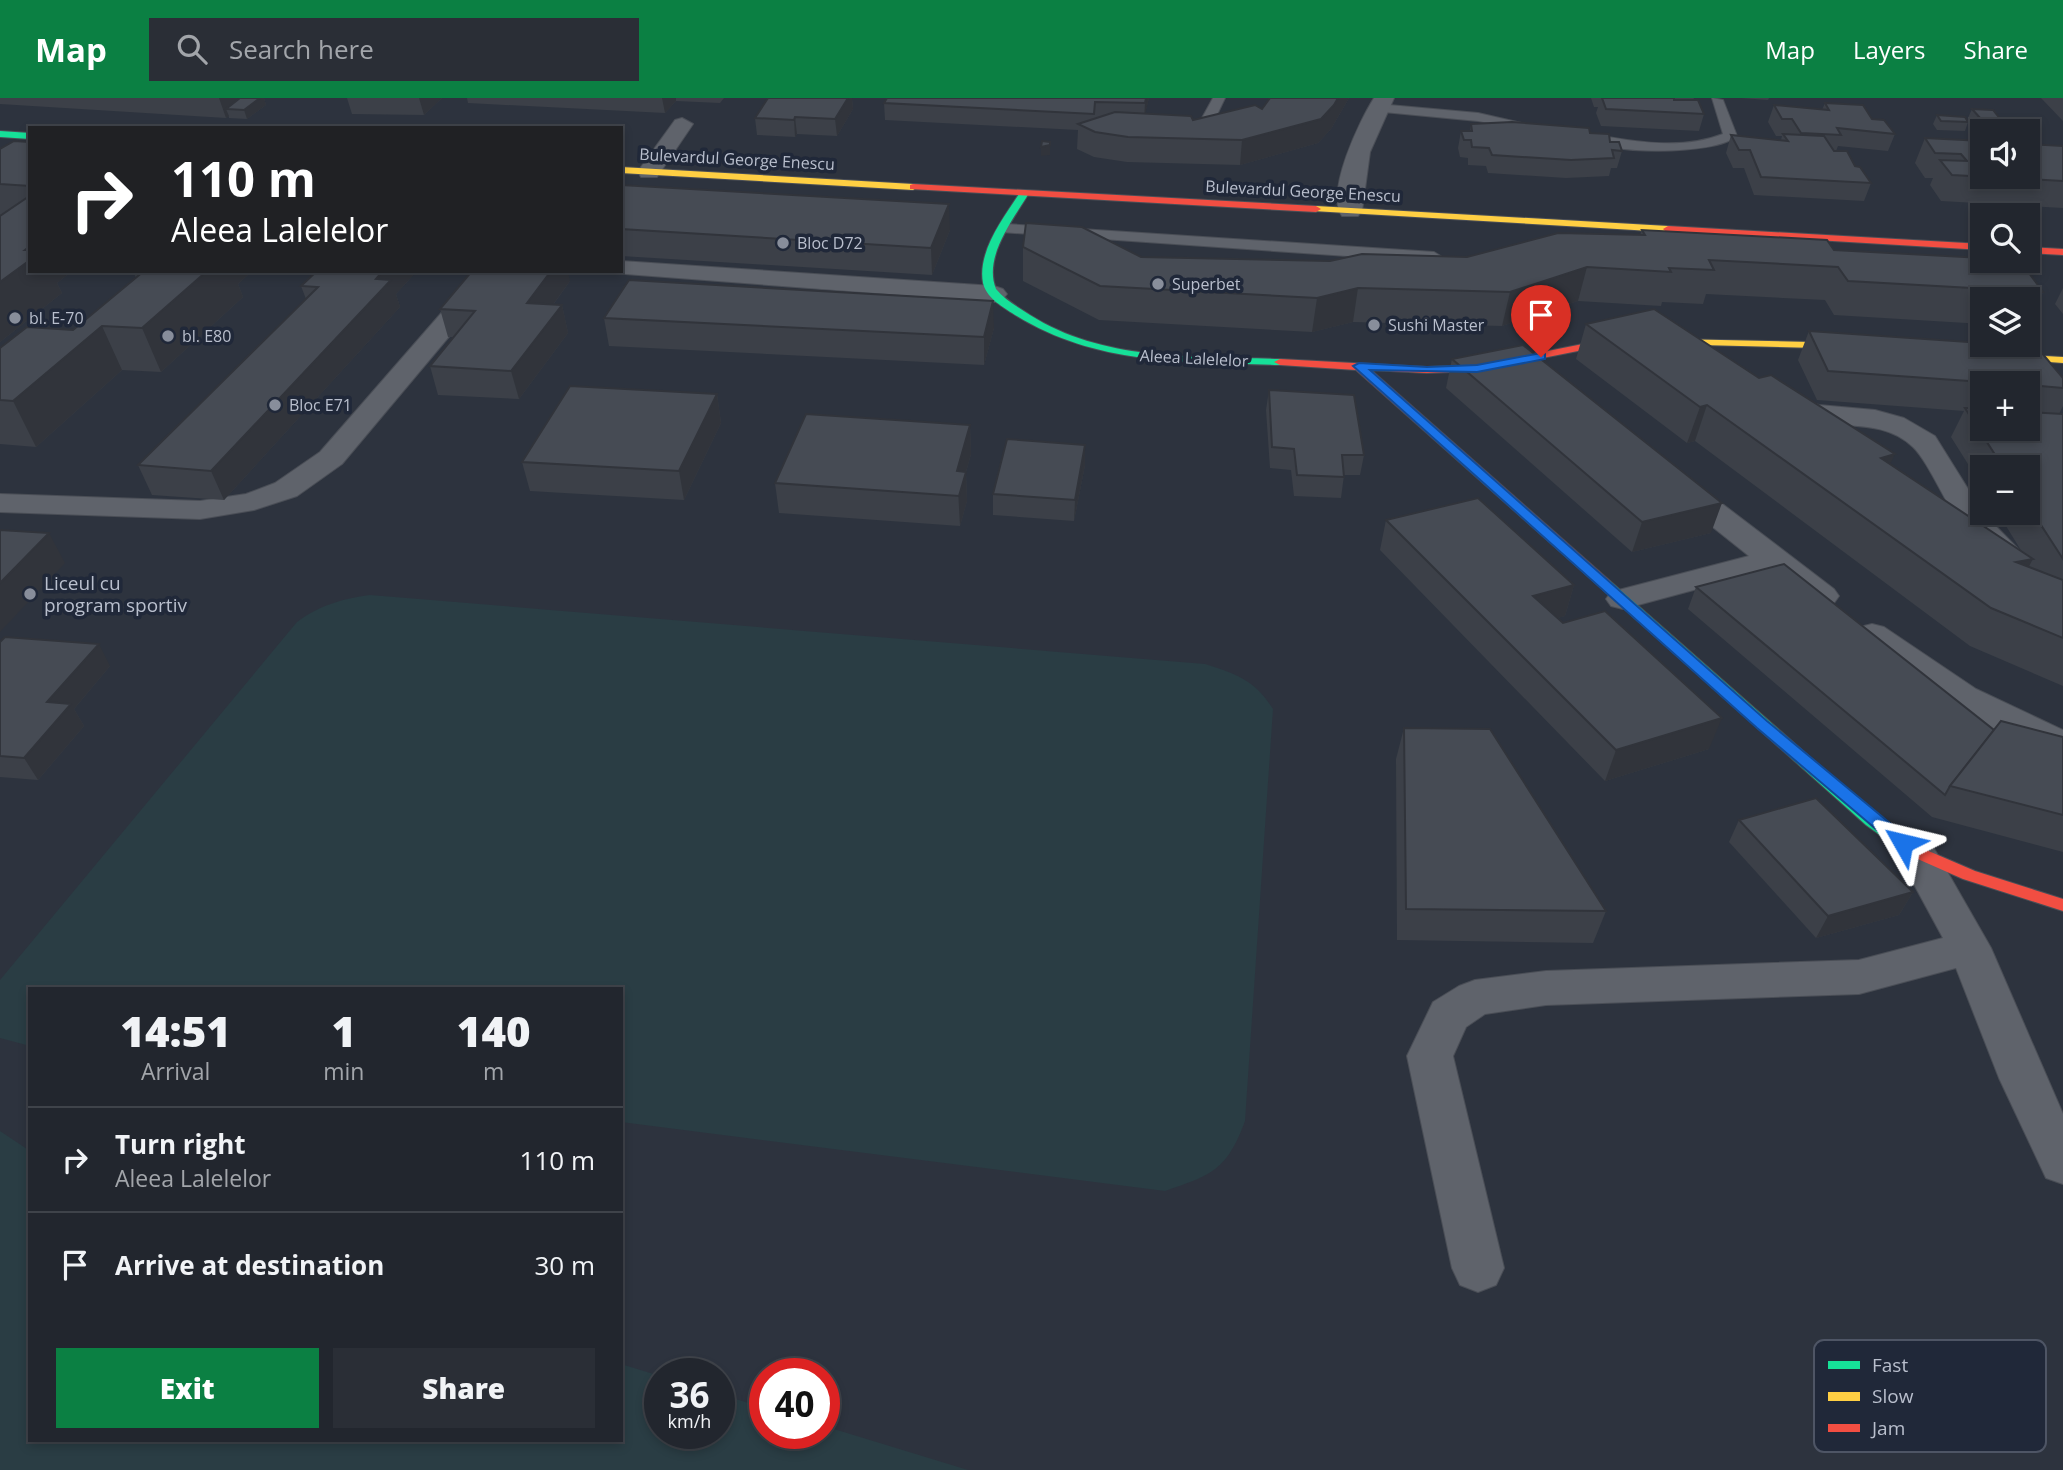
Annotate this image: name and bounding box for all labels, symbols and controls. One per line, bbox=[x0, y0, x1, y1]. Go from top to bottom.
search box bbox=[149, 18, 639, 81]
text: Map bbox=[35, 27, 107, 72]
icon: search bbox=[173, 30, 211, 68]
text: Search here bbox=[229, 31, 374, 67]
text: Map bbox=[1765, 33, 1815, 66]
text: Layers bbox=[1853, 33, 1926, 66]
text: Share bbox=[1964, 33, 2028, 66]
map controls bbox=[1970, 119, 2040, 525]
button: sound bbox=[1970, 119, 2040, 189]
street label: Bulevardul George Enescu bbox=[639, 143, 835, 175]
text: 110 m bbox=[171, 145, 316, 211]
icon: right bbox=[56, 154, 147, 245]
street label: Bulevardul George Enescu bbox=[1205, 175, 1401, 207]
button: search bbox=[1970, 203, 2040, 273]
text: Aleea Lalelelor bbox=[171, 208, 388, 251]
place label: Bloc D72 bbox=[797, 232, 863, 254]
marker: Bloc D72 bbox=[775, 235, 791, 251]
place label: Superbet bbox=[1172, 273, 1241, 295]
marker: Superbet bbox=[1150, 276, 1166, 292]
pin bbox=[1511, 285, 1571, 357]
button: layers bbox=[1970, 287, 2040, 357]
icon: arrive bbox=[1522, 296, 1560, 334]
place label: bl. E-70 bbox=[29, 307, 84, 329]
marker: bl. E-70 bbox=[7, 310, 23, 326]
place label: Sushi Master bbox=[1388, 314, 1485, 336]
marker: Sushi Master bbox=[1366, 317, 1382, 333]
place label: bl. E80 bbox=[182, 325, 231, 347]
marker: bl. E80 bbox=[160, 328, 176, 344]
street label: Aleea Lalelelor bbox=[1139, 344, 1249, 372]
button: + bbox=[1970, 371, 2040, 441]
place label: Bloc E71 bbox=[289, 394, 352, 416]
marker: Bloc E71 bbox=[267, 397, 283, 413]
button: − bbox=[1970, 455, 2040, 525]
place label: Liceul cu program sportiv bbox=[44, 570, 187, 618]
marker: Liceul cu program sportiv bbox=[22, 586, 38, 602]
position arrow bbox=[1866, 806, 1940, 880]
text: 14:51 bbox=[120, 1002, 231, 1059]
text: 1 bbox=[332, 1002, 356, 1059]
text: 140 bbox=[457, 1002, 531, 1059]
text: Arrival bbox=[141, 1055, 210, 1087]
text: min bbox=[323, 1055, 364, 1087]
text: m bbox=[483, 1055, 504, 1087]
text: Turn right bbox=[115, 1126, 246, 1162]
icon: right bbox=[56, 1141, 94, 1179]
text: 110 m bbox=[520, 1142, 595, 1178]
text: Aleea Lalelelor bbox=[115, 1162, 271, 1194]
icon: arrive bbox=[56, 1246, 94, 1284]
text: Arrive at destination bbox=[115, 1247, 384, 1283]
text: 30 m bbox=[534, 1247, 595, 1283]
legend bbox=[1814, 1340, 2046, 1452]
button: Exit bbox=[56, 1348, 319, 1428]
button: Share bbox=[333, 1348, 595, 1428]
text: Fast bbox=[1872, 1352, 1908, 1378]
speed limit sign: 40 bbox=[749, 1358, 840, 1449]
text: 36 bbox=[669, 1371, 710, 1418]
text: Slow bbox=[1872, 1383, 1914, 1409]
text: km/h bbox=[668, 1409, 711, 1433]
text: Jam bbox=[1870, 1415, 1905, 1441]

